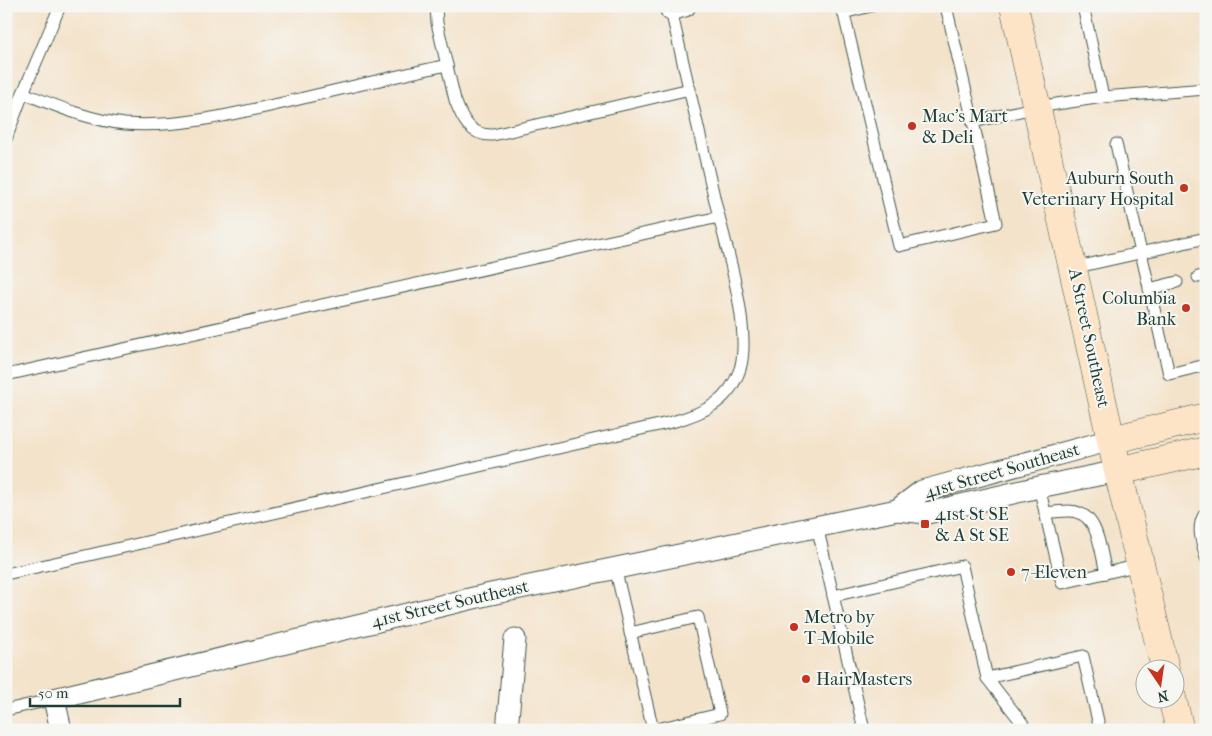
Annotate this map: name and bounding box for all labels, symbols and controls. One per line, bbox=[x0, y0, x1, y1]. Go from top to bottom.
place label: Mac's Mart & Deli bbox=[922, 106, 1009, 148]
marker: Mac's Mart & Deli bbox=[906, 120, 918, 132]
place label: Auburn South Veterinary Hospital bbox=[1021, 168, 1174, 210]
marker: Auburn South Veterinary Hospital bbox=[1178, 182, 1190, 194]
street label: A Street Southeast bbox=[1064, 265, 1114, 410]
place label: Columbia Bank bbox=[1102, 288, 1177, 330]
marker: Columbia Bank bbox=[1180, 302, 1192, 314]
street label: 41st Street Southeast bbox=[922, 439, 1083, 503]
place label: 41st St SE & A St SE bbox=[935, 504, 1009, 546]
marker: 41st St SE & A St SE bbox=[919, 518, 931, 530]
place label: 7-Eleven bbox=[1021, 562, 1087, 583]
marker: 7-Eleven bbox=[1005, 566, 1017, 578]
street label: 41st Street Southeast bbox=[369, 576, 531, 632]
place label: Metro by T-Mobile bbox=[804, 607, 876, 649]
marker: Metro by T-Mobile bbox=[788, 621, 800, 633]
north arrow bbox=[1134, 658, 1184, 708]
place label: HairMasters bbox=[816, 669, 913, 690]
marker: HairMasters bbox=[800, 673, 812, 685]
scale bar bbox=[30, 676, 180, 708]
text: 50 m bbox=[38, 684, 69, 702]
text: N bbox=[1155, 687, 1170, 706]

